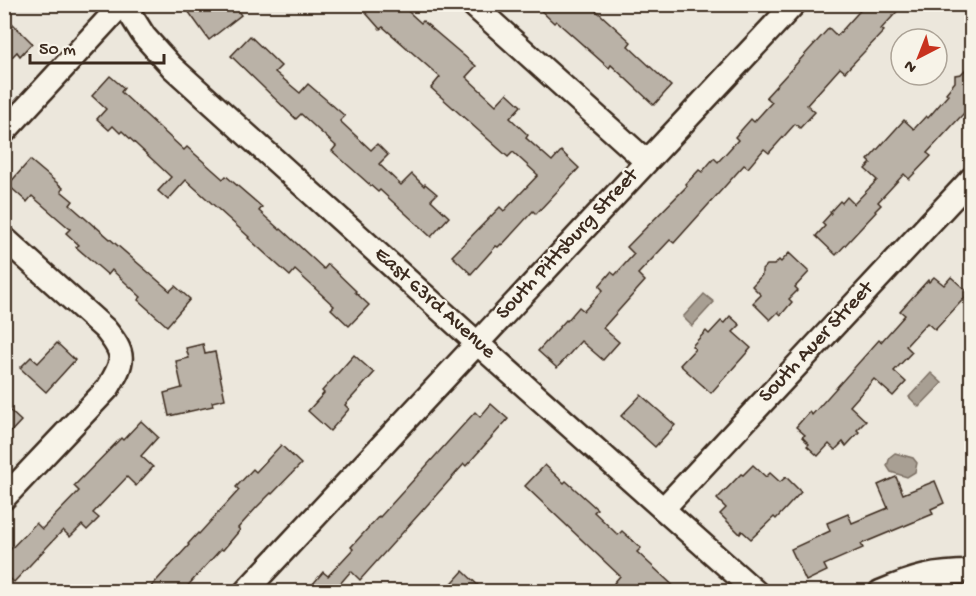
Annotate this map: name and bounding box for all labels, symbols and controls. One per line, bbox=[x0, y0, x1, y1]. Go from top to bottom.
scale bar bbox=[30, 27, 164, 65]
north arrow bbox=[889, 27, 949, 87]
text: 50 m bbox=[39, 40, 76, 61]
text: N bbox=[901, 55, 922, 76]
street label: South Pittsburg Street bbox=[491, 162, 646, 326]
street label: East 63rd Avenue bbox=[368, 243, 501, 366]
street label: South Auer Street bbox=[754, 275, 881, 409]

